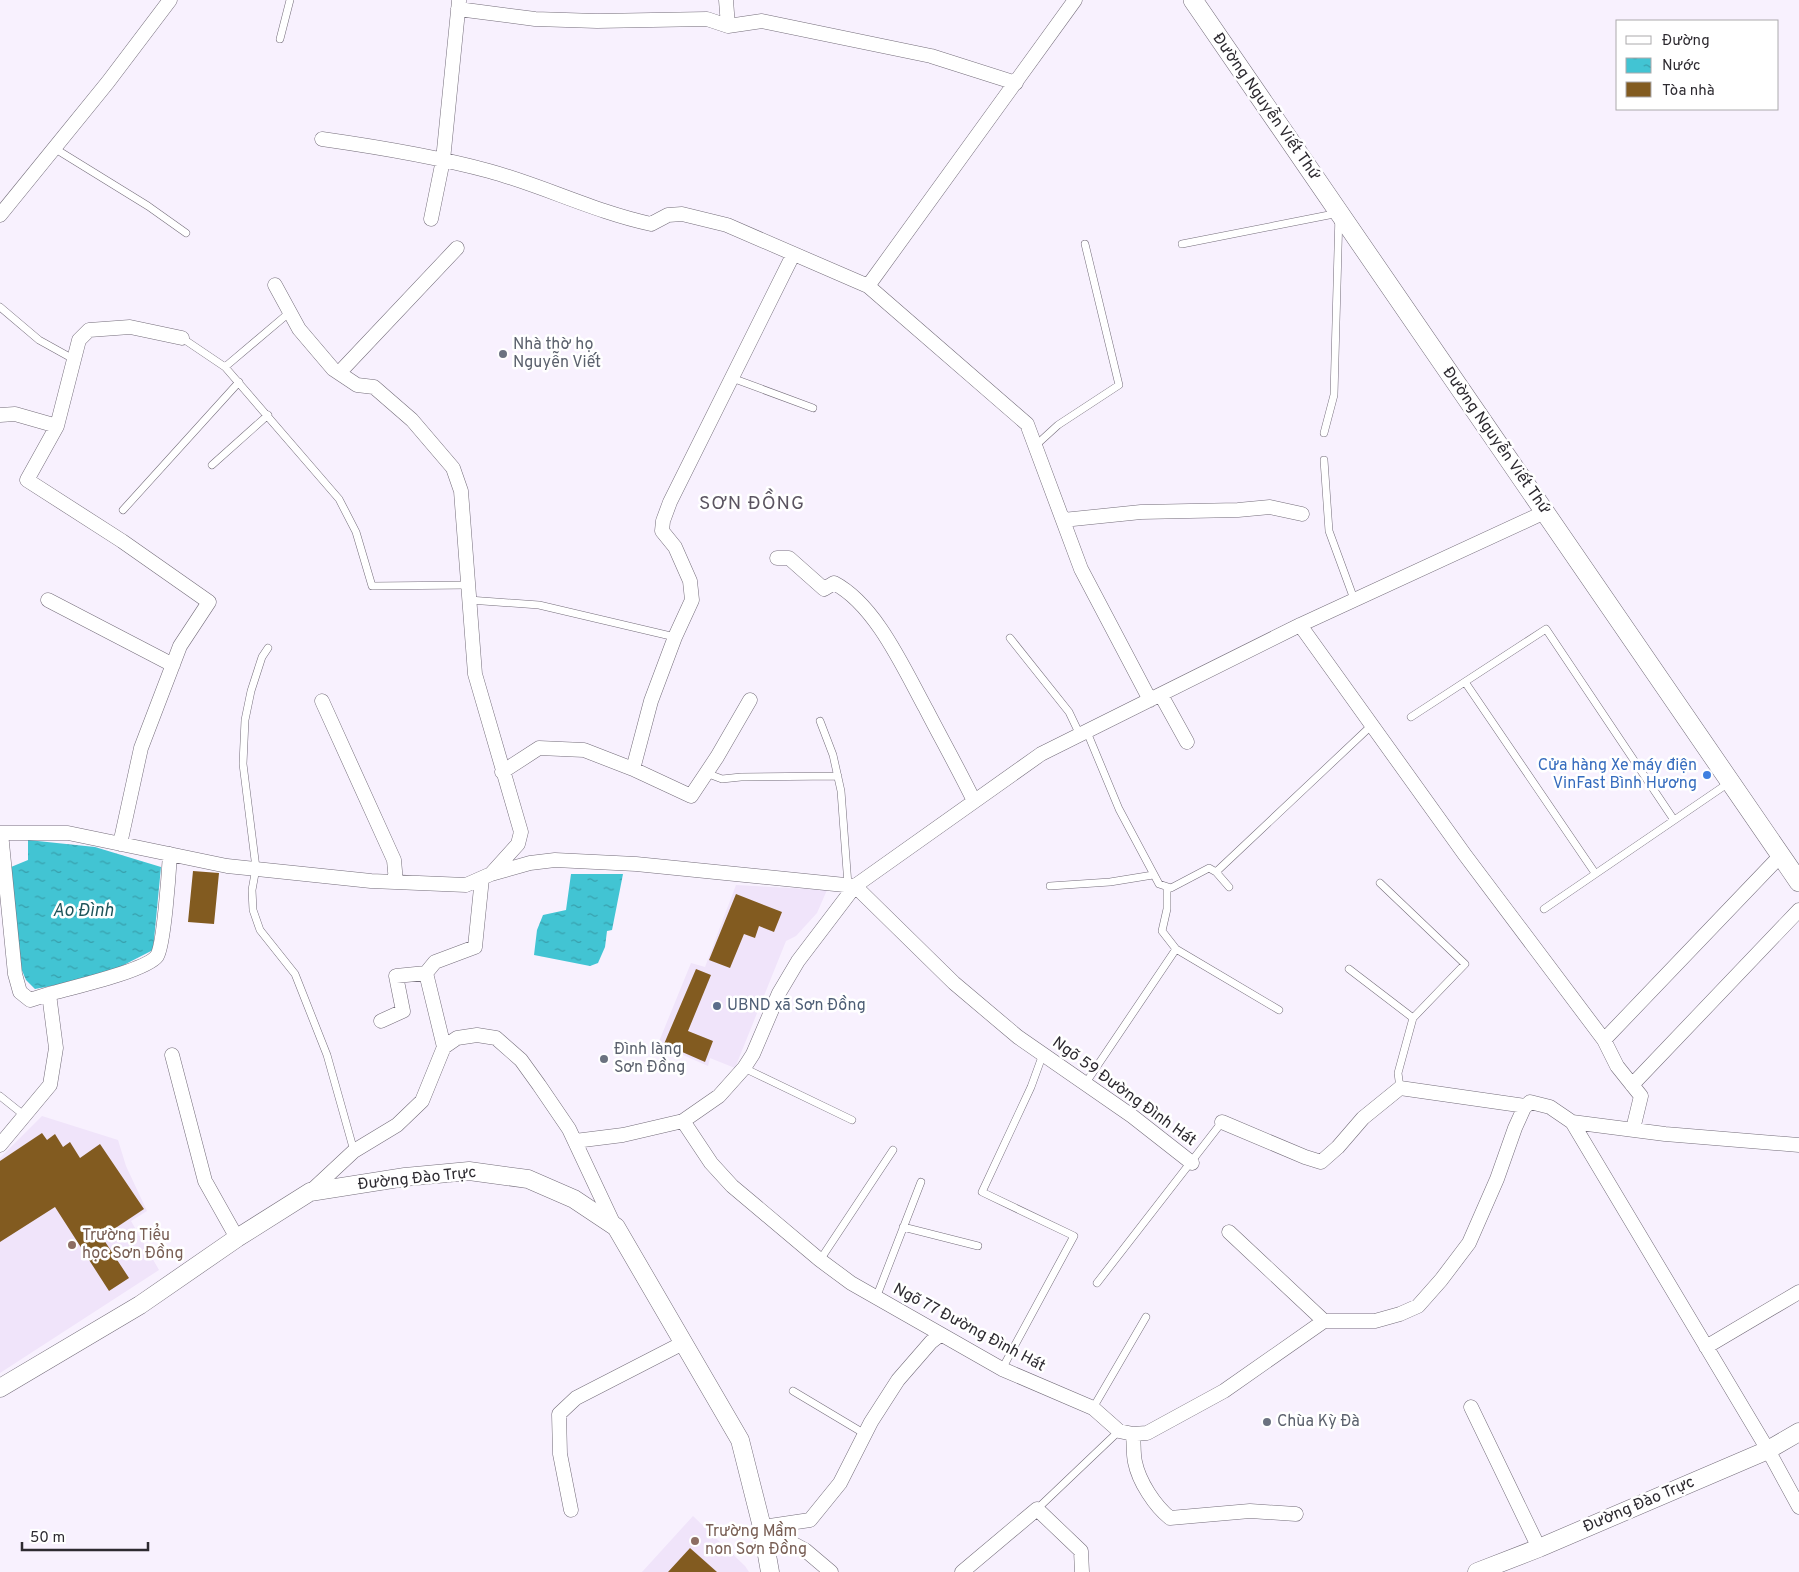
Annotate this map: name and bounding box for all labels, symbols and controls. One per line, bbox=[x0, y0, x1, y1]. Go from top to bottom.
legend bbox=[1616, 20, 1779, 110]
street label: Đường Nguyễn Viết Thứ bbox=[1208, 28, 1326, 185]
text: Đường bbox=[1662, 32, 1710, 51]
text: Nước bbox=[1662, 57, 1701, 76]
text: Tòa nhà bbox=[1662, 82, 1715, 101]
place label: Nhà thờ họ Nguyễn Viết bbox=[513, 335, 601, 373]
marker: Nhà thờ họ Nguyễn Viết bbox=[497, 348, 509, 360]
street label: Đường Nguyễn Viết Thứ bbox=[1438, 362, 1556, 519]
district label: SƠN ĐỒNG bbox=[699, 488, 805, 516]
place label: Cửa hàng Xe máy điện VinFast Bình Hương bbox=[1538, 756, 1697, 794]
marker: Cửa hàng Xe máy điện VinFast Bình Hương bbox=[1701, 769, 1713, 781]
water label: Ao Đình bbox=[52, 900, 114, 923]
place label: UBND xã Sơn Đồng bbox=[727, 995, 866, 1016]
marker: UBND xã Sơn Đồng bbox=[711, 1000, 723, 1012]
street label: Ngõ 59 Đường Đình Hát bbox=[1048, 1033, 1200, 1151]
place label: Đình làng Sơn Đồng bbox=[614, 1040, 685, 1078]
marker: Đình làng Sơn Đồng bbox=[598, 1053, 610, 1065]
street label: Đường Đào Trực bbox=[357, 1163, 477, 1195]
place label: Trường Tiểu học Sơn Đồng bbox=[82, 1223, 183, 1264]
marker: Trường Tiểu học Sơn Đồng bbox=[66, 1239, 78, 1251]
street label: Ngõ 77 Đường Đình Hát bbox=[889, 1279, 1049, 1377]
place label: Chùa Kỳ Đà bbox=[1277, 1412, 1360, 1432]
marker: Chùa Kỳ Đà bbox=[1261, 1416, 1273, 1428]
street label: Đường Đào Trực bbox=[1580, 1473, 1698, 1537]
scale bar bbox=[22, 1520, 149, 1552]
place label: Trường Mầm non Sơn Đồng bbox=[705, 1521, 807, 1560]
text: 50 m bbox=[30, 1529, 65, 1548]
marker: Trường Mầm non Sơn Đồng bbox=[689, 1535, 701, 1547]

